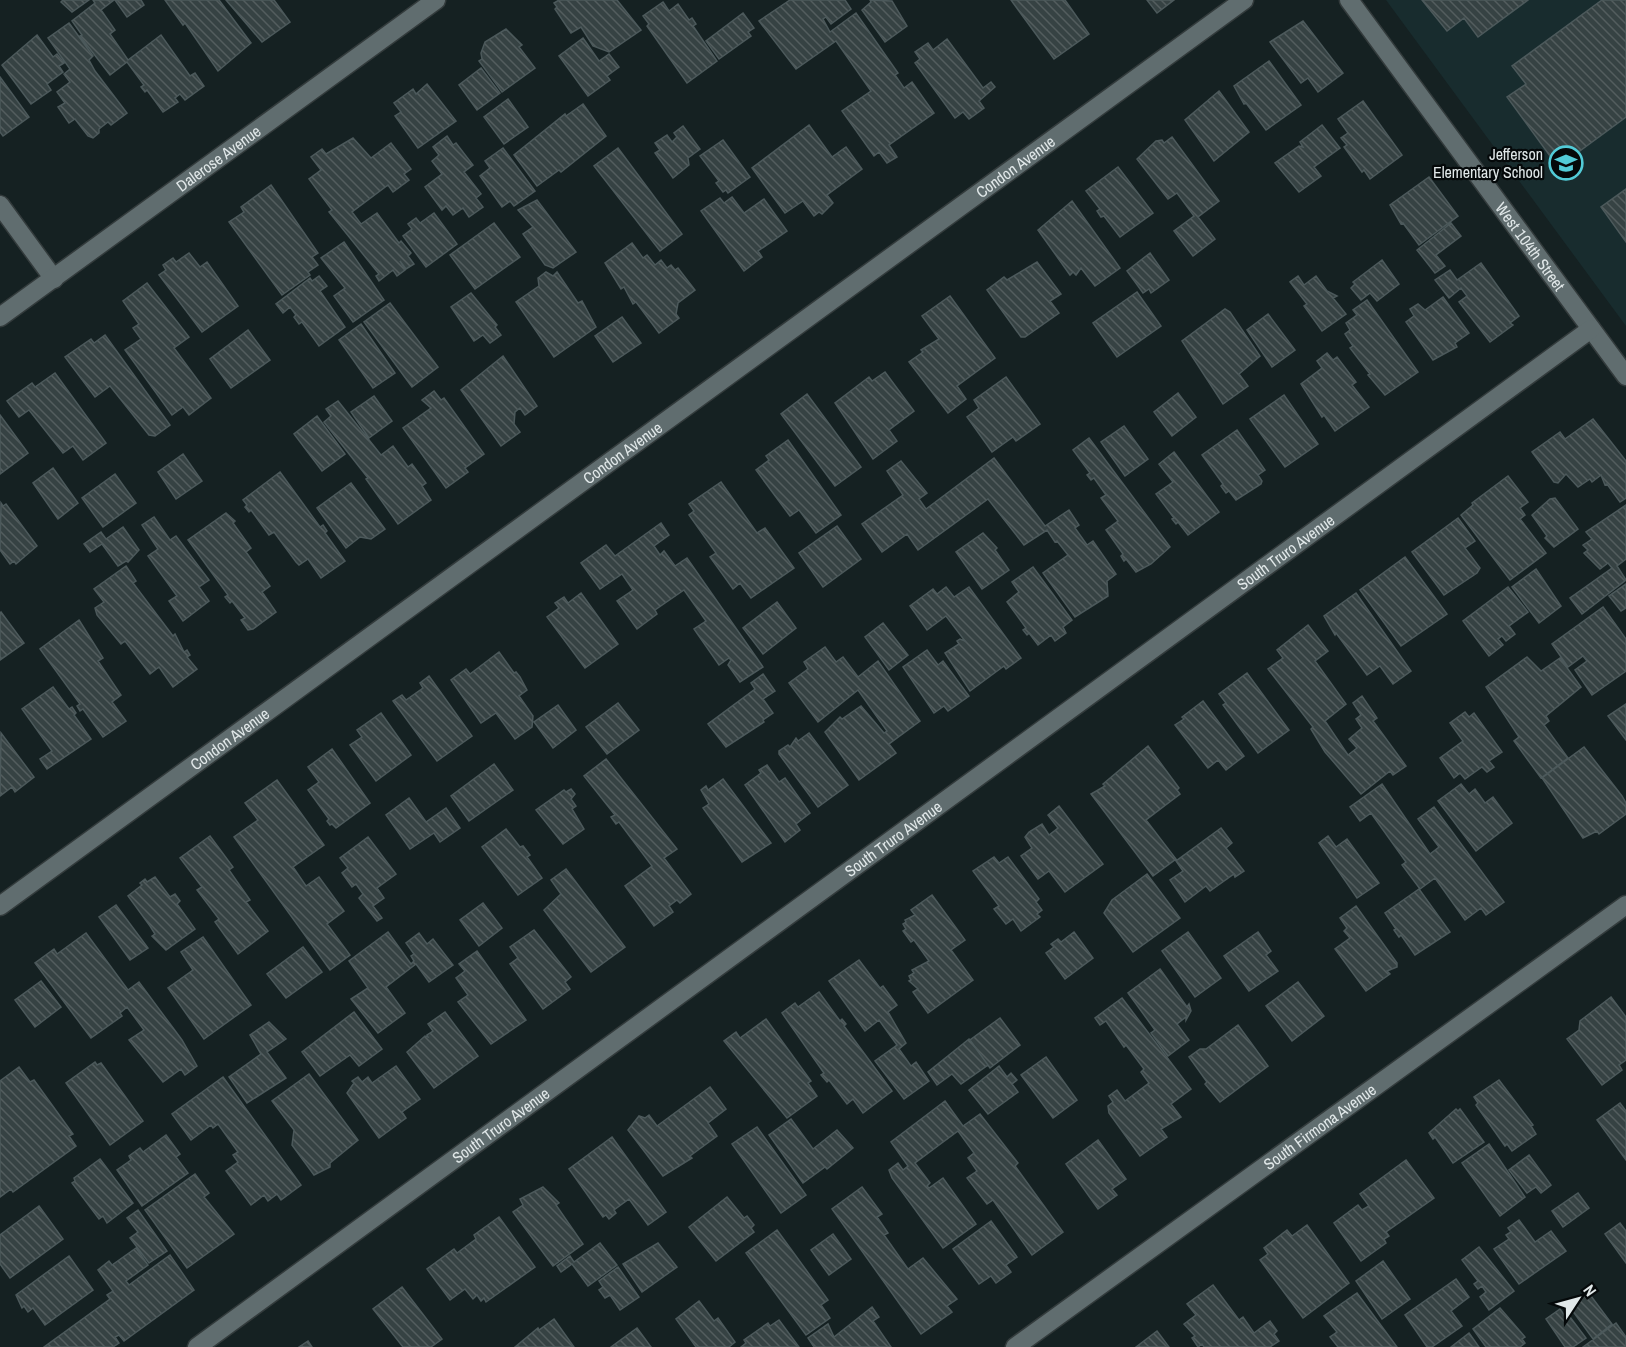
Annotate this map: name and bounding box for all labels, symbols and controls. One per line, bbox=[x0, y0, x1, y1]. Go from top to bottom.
street label: Dalerose Avenue bbox=[172, 120, 265, 196]
street label: Condon Avenue bbox=[971, 130, 1059, 203]
place label: Jefferson Elementary School bbox=[1433, 143, 1543, 183]
school or university icon: Jefferson Elementary School bbox=[1548, 145, 1584, 181]
street label: West 104th Street bbox=[1491, 198, 1571, 295]
street label: Condon Avenue bbox=[578, 416, 667, 489]
street label: South Truro Avenue bbox=[1232, 509, 1339, 595]
street label: Condon Avenue bbox=[185, 702, 274, 775]
street label: South Truro Avenue bbox=[840, 796, 946, 882]
street label: South Firmona Avenue bbox=[1259, 1078, 1380, 1175]
street label: South Truro Avenue bbox=[447, 1082, 554, 1168]
north arrow bbox=[1548, 1269, 1608, 1329]
text: N bbox=[1578, 1280, 1602, 1300]

